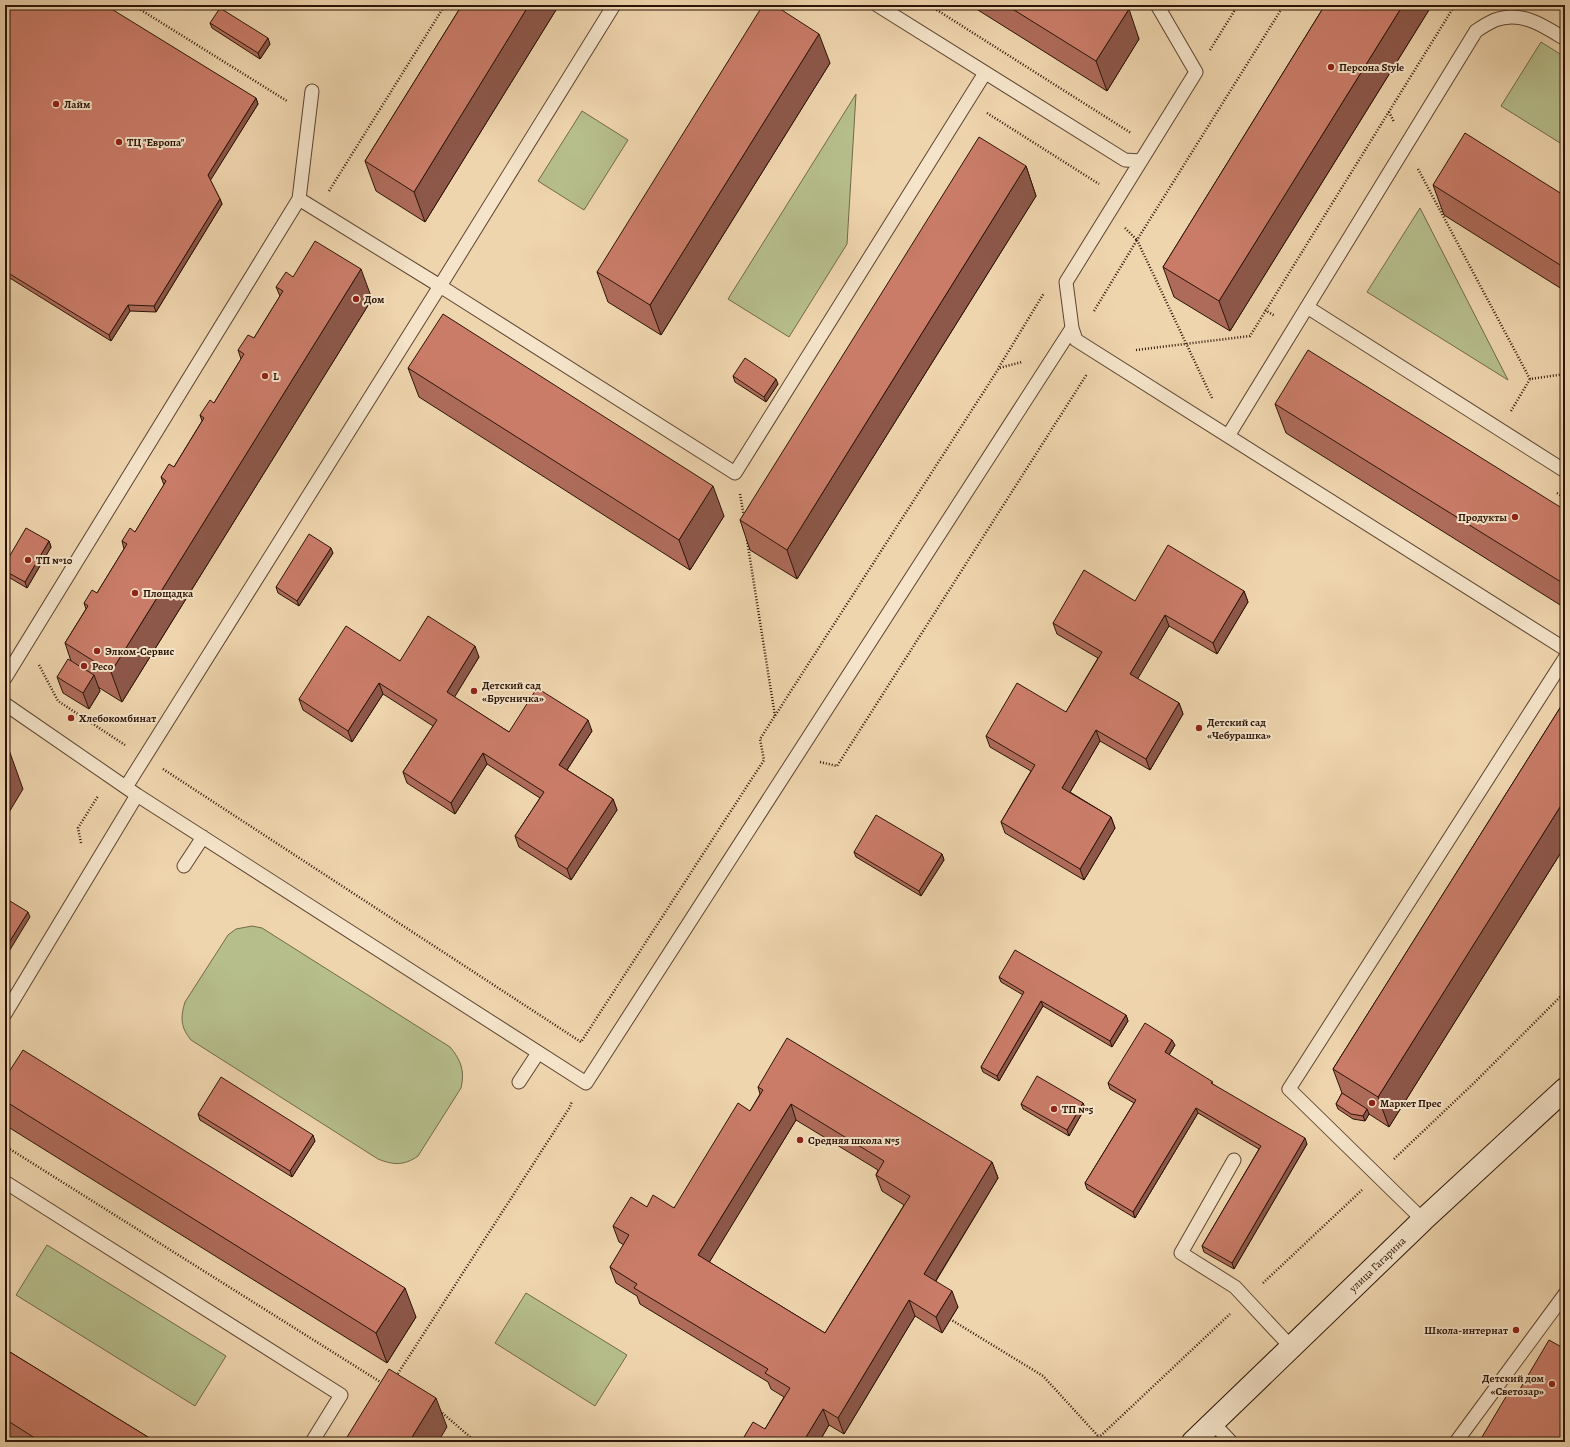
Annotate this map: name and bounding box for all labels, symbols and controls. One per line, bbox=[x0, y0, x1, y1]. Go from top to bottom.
place label: Персона Style bbox=[1339, 60, 1404, 75]
marker: Персона Style bbox=[1326, 62, 1336, 72]
place label: Лайм bbox=[64, 97, 91, 112]
marker: Лайм bbox=[51, 99, 61, 109]
place label: ТЦ "Европа" bbox=[127, 135, 185, 150]
marker: ТЦ "Европа" bbox=[114, 137, 124, 147]
place label: Дом bbox=[364, 292, 385, 307]
marker: Дом bbox=[351, 294, 361, 304]
place label: L bbox=[273, 369, 279, 384]
marker: L bbox=[260, 371, 270, 381]
place label: Продукты bbox=[1458, 510, 1507, 525]
marker: Продукты bbox=[1510, 512, 1520, 522]
place label: ТП №10 bbox=[36, 553, 73, 568]
marker: ТП №10 bbox=[23, 555, 33, 565]
place label: Площадка bbox=[143, 586, 194, 601]
marker: Площадка bbox=[130, 588, 140, 598]
place label: Элком-Сервис bbox=[105, 644, 175, 659]
marker: Элком-Сервис bbox=[92, 646, 102, 656]
place label: Ресо bbox=[92, 659, 114, 674]
marker: Ресо bbox=[79, 661, 89, 671]
place label: Детский сад «Брусничка» bbox=[482, 678, 544, 706]
marker: Детский сад «Брусничка» bbox=[469, 686, 479, 696]
place label: Хлебокомбинат bbox=[79, 711, 156, 726]
marker: Хлебокомбинат bbox=[66, 713, 76, 723]
place label: Детский сад «Чебурашка» bbox=[1207, 715, 1271, 743]
marker: Детский сад «Чебурашка» bbox=[1194, 723, 1204, 733]
place label: Маркет Прес bbox=[1380, 1096, 1442, 1111]
marker: Маркет Прес bbox=[1367, 1098, 1377, 1108]
place label: ТП №5 bbox=[1062, 1102, 1094, 1117]
marker: ТП №5 bbox=[1049, 1104, 1059, 1114]
place label: Средняя школа №5 bbox=[808, 1133, 900, 1148]
marker: Средняя школа №5 bbox=[795, 1135, 805, 1145]
street label: улица Гагарина bbox=[1345, 1233, 1410, 1296]
place label: Школа-интернат bbox=[1424, 1323, 1508, 1338]
marker: Школа-интернат bbox=[1511, 1325, 1521, 1335]
place label: Детский дом «Светозар» bbox=[1482, 1371, 1545, 1399]
marker: Детский дом «Светозар» bbox=[1547, 1379, 1557, 1389]

